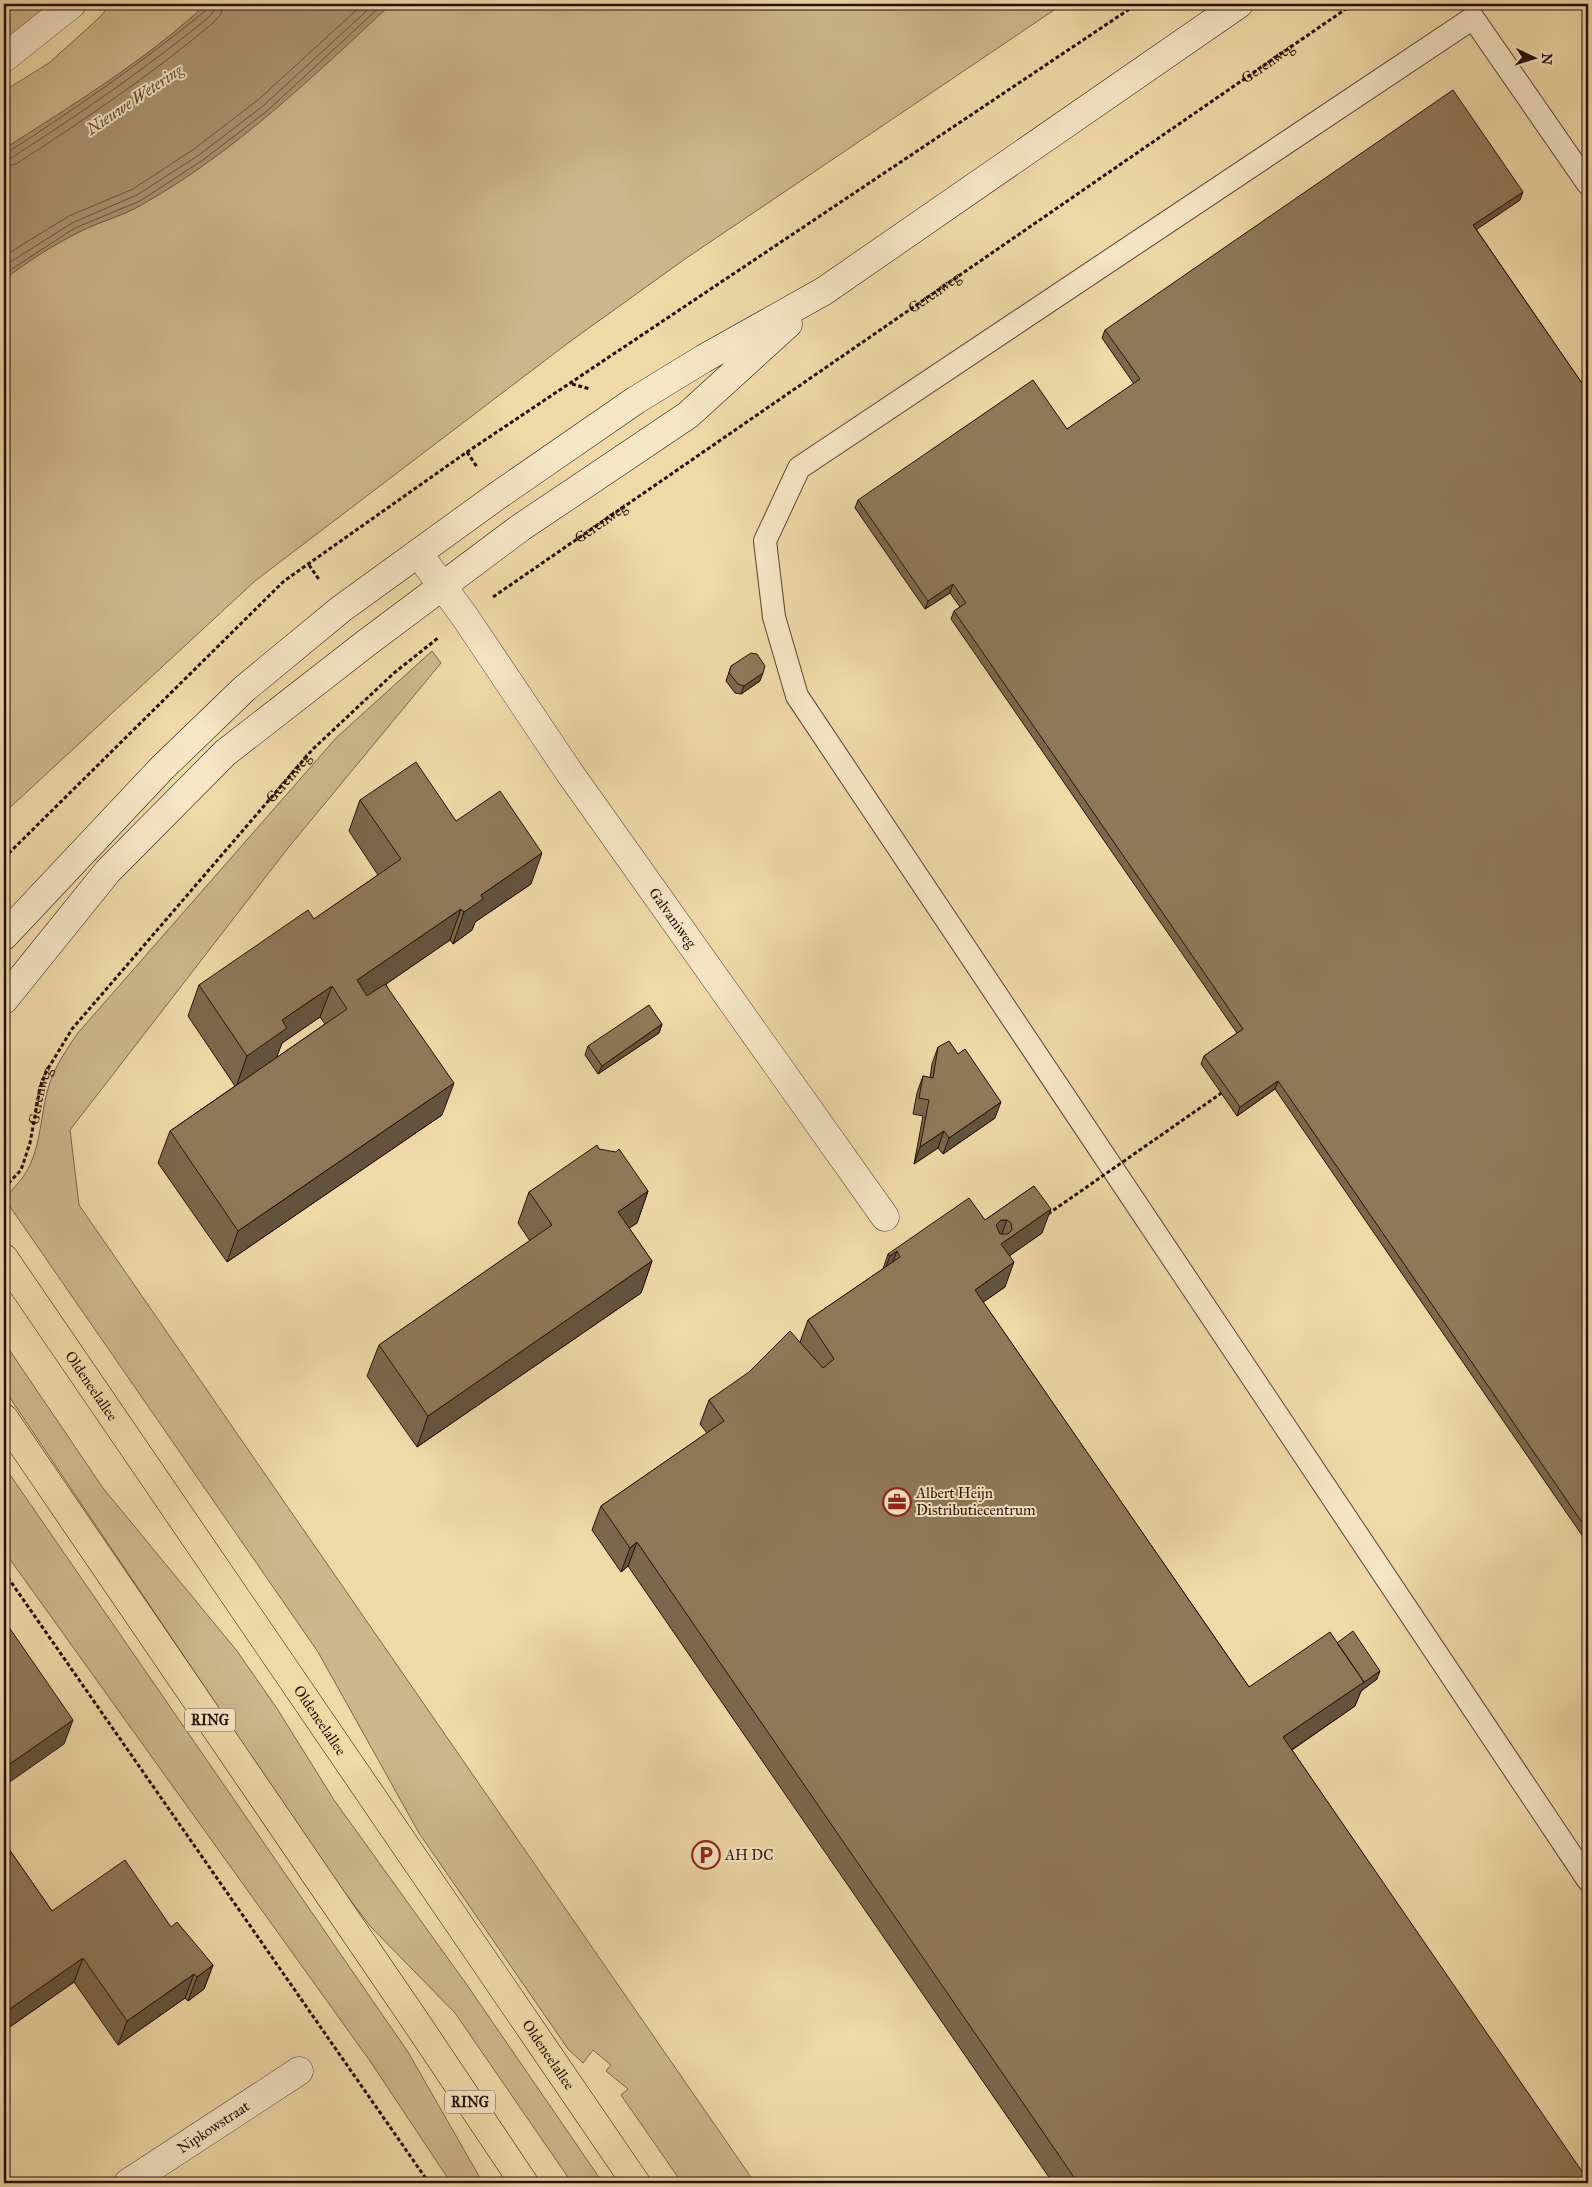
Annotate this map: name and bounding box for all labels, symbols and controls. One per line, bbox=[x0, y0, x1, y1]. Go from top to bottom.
north arrow bbox=[1510, 32, 1560, 82]
street label: Gerenweg bbox=[1238, 38, 1298, 87]
text: N bbox=[1538, 52, 1555, 66]
water label: Nieuwe Wetering bbox=[82, 60, 187, 139]
street label: Gerenweg bbox=[904, 268, 965, 317]
street label: Gerenweg bbox=[571, 498, 631, 547]
street label: Gerenweg bbox=[262, 748, 315, 806]
street label: Galvaniweg bbox=[645, 884, 701, 952]
street label: Gerenweg bbox=[25, 1062, 57, 1126]
street label: Oldeneelallee bbox=[61, 1348, 122, 1424]
place label: Albert Heijn Distributiecentrum bbox=[915, 1484, 1036, 1519]
office icon: Albert Heijn Distributiecentrum bbox=[882, 1487, 912, 1517]
street label: Oldeneelallee bbox=[290, 1682, 350, 1759]
road number: RING bbox=[185, 1708, 235, 1732]
parking icon: AH DC bbox=[691, 1840, 721, 1870]
place label: AH DC bbox=[724, 1846, 773, 1864]
street label: Oldeneelallee bbox=[518, 2016, 579, 2093]
road number: RING bbox=[445, 2090, 495, 2114]
street label: Nipkowstraat bbox=[174, 2096, 254, 2157]

